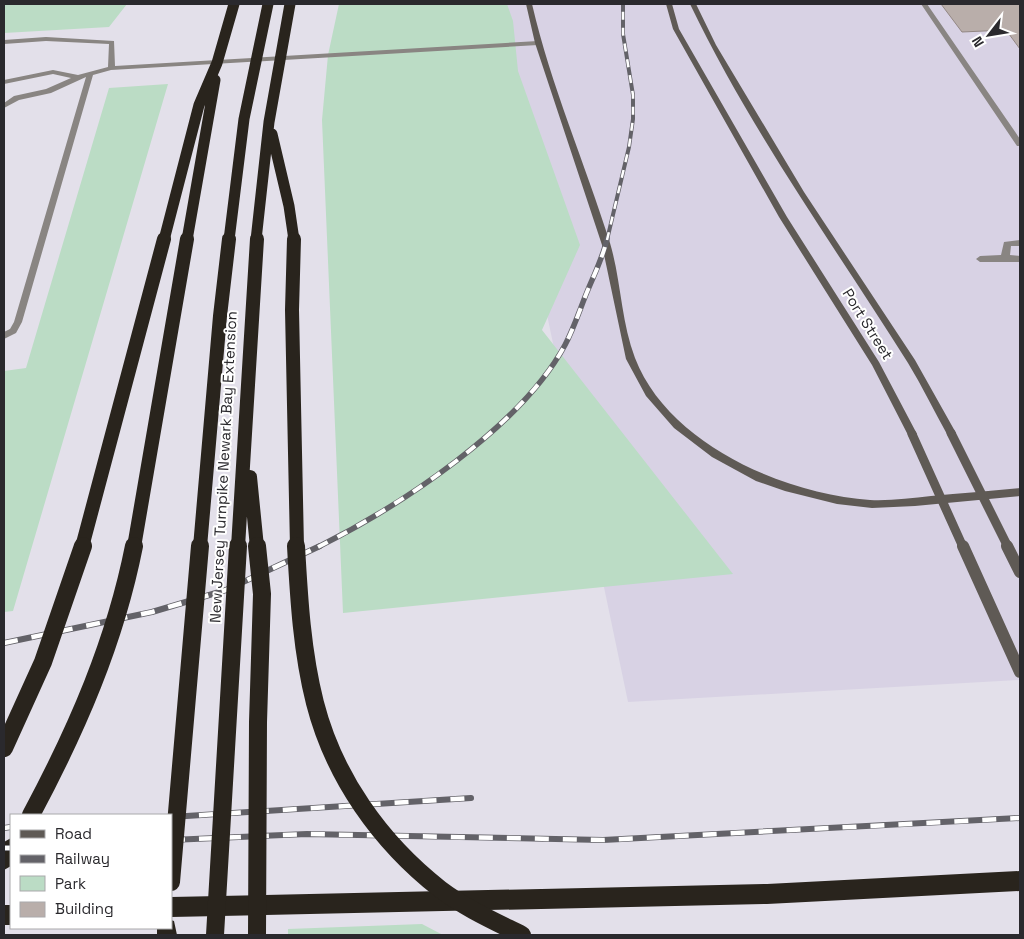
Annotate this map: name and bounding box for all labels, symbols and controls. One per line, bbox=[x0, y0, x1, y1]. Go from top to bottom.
north arrow bbox=[964, 10, 1014, 60]
text: N bbox=[968, 33, 988, 50]
street label: Port Street bbox=[839, 285, 897, 363]
street label: New Jersey Turnpike Newark Bay Extension bbox=[205, 310, 241, 624]
legend bbox=[10, 814, 172, 929]
text: Road bbox=[55, 824, 92, 843]
text: Railway bbox=[55, 849, 110, 868]
text: Park bbox=[55, 874, 86, 893]
text: Building bbox=[55, 899, 114, 918]

